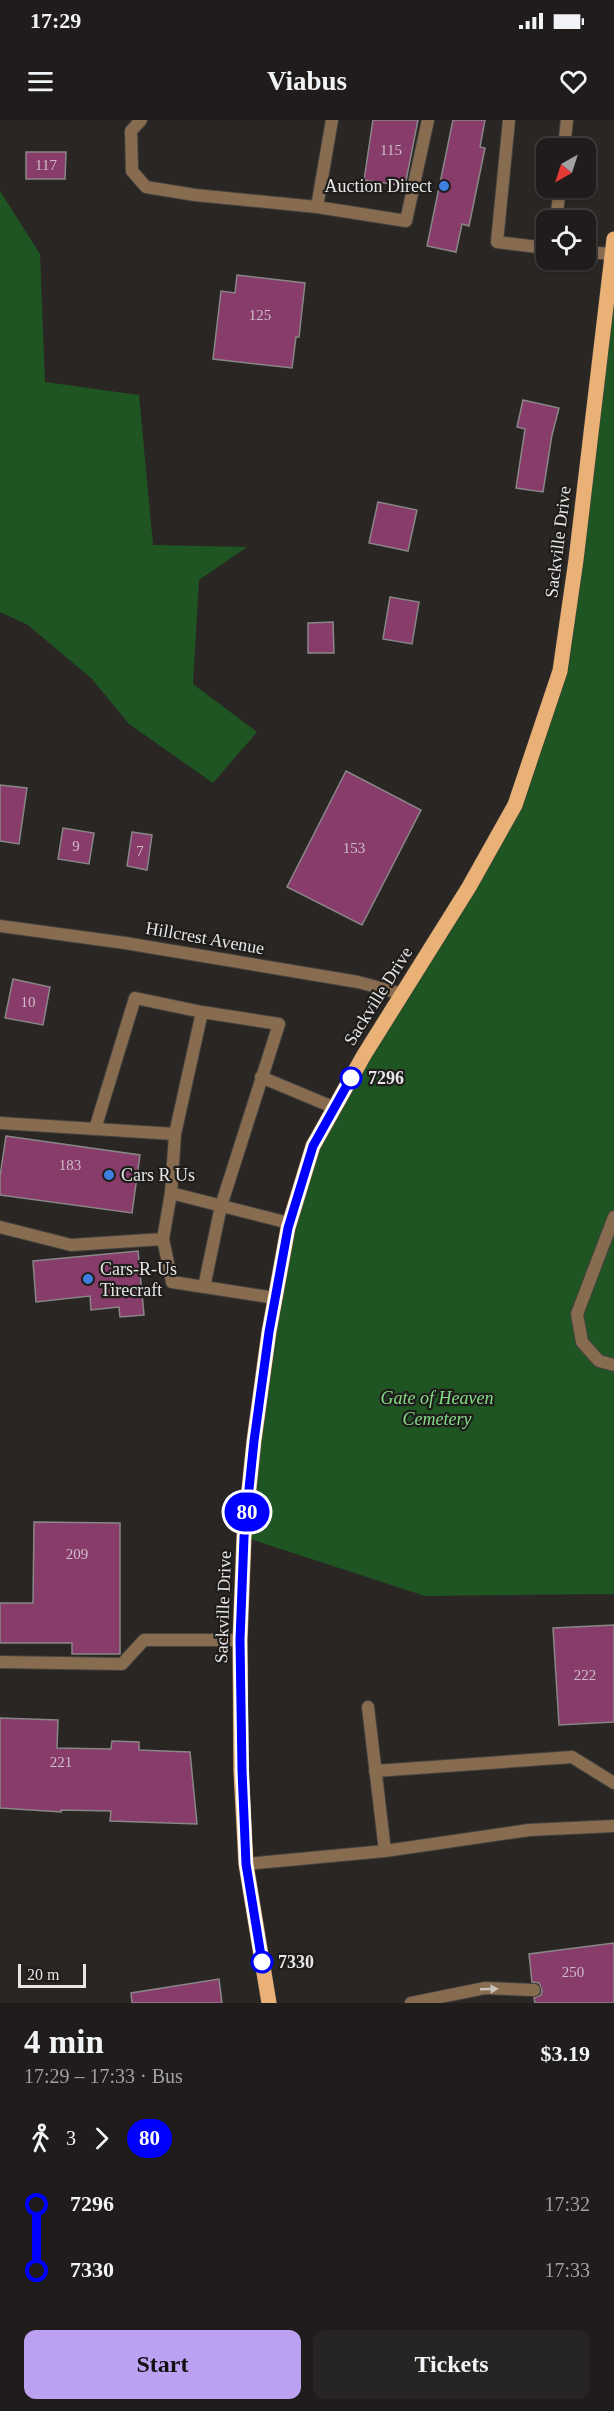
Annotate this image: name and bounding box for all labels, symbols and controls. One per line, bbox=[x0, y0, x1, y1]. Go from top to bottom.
text: 17:29 bbox=[30, 8, 81, 33]
icon: menu bbox=[24, 65, 57, 98]
icon: heart bbox=[557, 65, 590, 98]
text: Viabus bbox=[267, 66, 347, 96]
north arrow bbox=[536, 138, 596, 198]
map controls bbox=[536, 138, 596, 270]
house number: 115 bbox=[380, 142, 402, 158]
house number: 117 bbox=[35, 157, 57, 173]
place label: Auction Direct bbox=[325, 176, 432, 196]
marker: Auction Direct bbox=[437, 179, 451, 193]
button: locate bbox=[536, 210, 596, 270]
house number: 125 bbox=[249, 307, 271, 323]
street label: Sackville Drive bbox=[541, 485, 575, 599]
house number: 9 bbox=[72, 838, 80, 854]
house number: 153 bbox=[343, 840, 365, 856]
house number: 7 bbox=[136, 843, 144, 859]
street label: Hillcrest Avenue bbox=[144, 918, 266, 958]
street label: Sackville Drive bbox=[340, 943, 416, 1049]
house number: 10 bbox=[21, 994, 36, 1010]
marker: 7296 bbox=[340, 1067, 362, 1089]
place label: 7296 bbox=[368, 1068, 404, 1088]
house number: 183 bbox=[59, 1157, 81, 1173]
place label: Cars R Us bbox=[121, 1165, 195, 1185]
marker: Cars R Us bbox=[102, 1168, 116, 1182]
place label: Cars-R-Us Tirecraft bbox=[100, 1259, 177, 1300]
marker: Cars-R-Us Tirecraft bbox=[81, 1272, 95, 1286]
park label: Gate of Heaven Cemetery bbox=[381, 1388, 493, 1429]
line badge: 80 bbox=[220, 1492, 274, 1532]
text: 80 bbox=[237, 1500, 258, 1524]
house number: 209 bbox=[66, 1546, 88, 1562]
street label: Sackville Drive bbox=[211, 1550, 235, 1664]
house number: 222 bbox=[574, 1667, 596, 1683]
house number: 221 bbox=[50, 1754, 72, 1770]
marker: 7330 bbox=[251, 1951, 273, 1973]
place label: 7330 bbox=[278, 1952, 314, 1972]
scale bar bbox=[18, 1961, 86, 1988]
house number: 250 bbox=[562, 1964, 584, 1980]
text: 20 m bbox=[27, 1966, 59, 1983]
one-way arrow bbox=[480, 1984, 499, 1994]
text: 4 min bbox=[24, 2024, 104, 2060]
text: $3.19 bbox=[541, 2041, 590, 2066]
text: 17:29 – 17:33 · Bus bbox=[24, 2065, 183, 2087]
icon: walk bbox=[24, 2122, 57, 2155]
icon: forward bbox=[85, 2122, 118, 2155]
text: 80 bbox=[139, 2126, 160, 2150]
text: 3 bbox=[66, 2127, 76, 2149]
text: 7296 bbox=[70, 2191, 114, 2216]
text: 17:32 bbox=[544, 2193, 590, 2215]
text: 7330 bbox=[70, 2257, 114, 2282]
text: 17:33 bbox=[544, 2259, 590, 2281]
button: Start bbox=[24, 2330, 301, 2399]
button: Tickets bbox=[313, 2330, 590, 2399]

